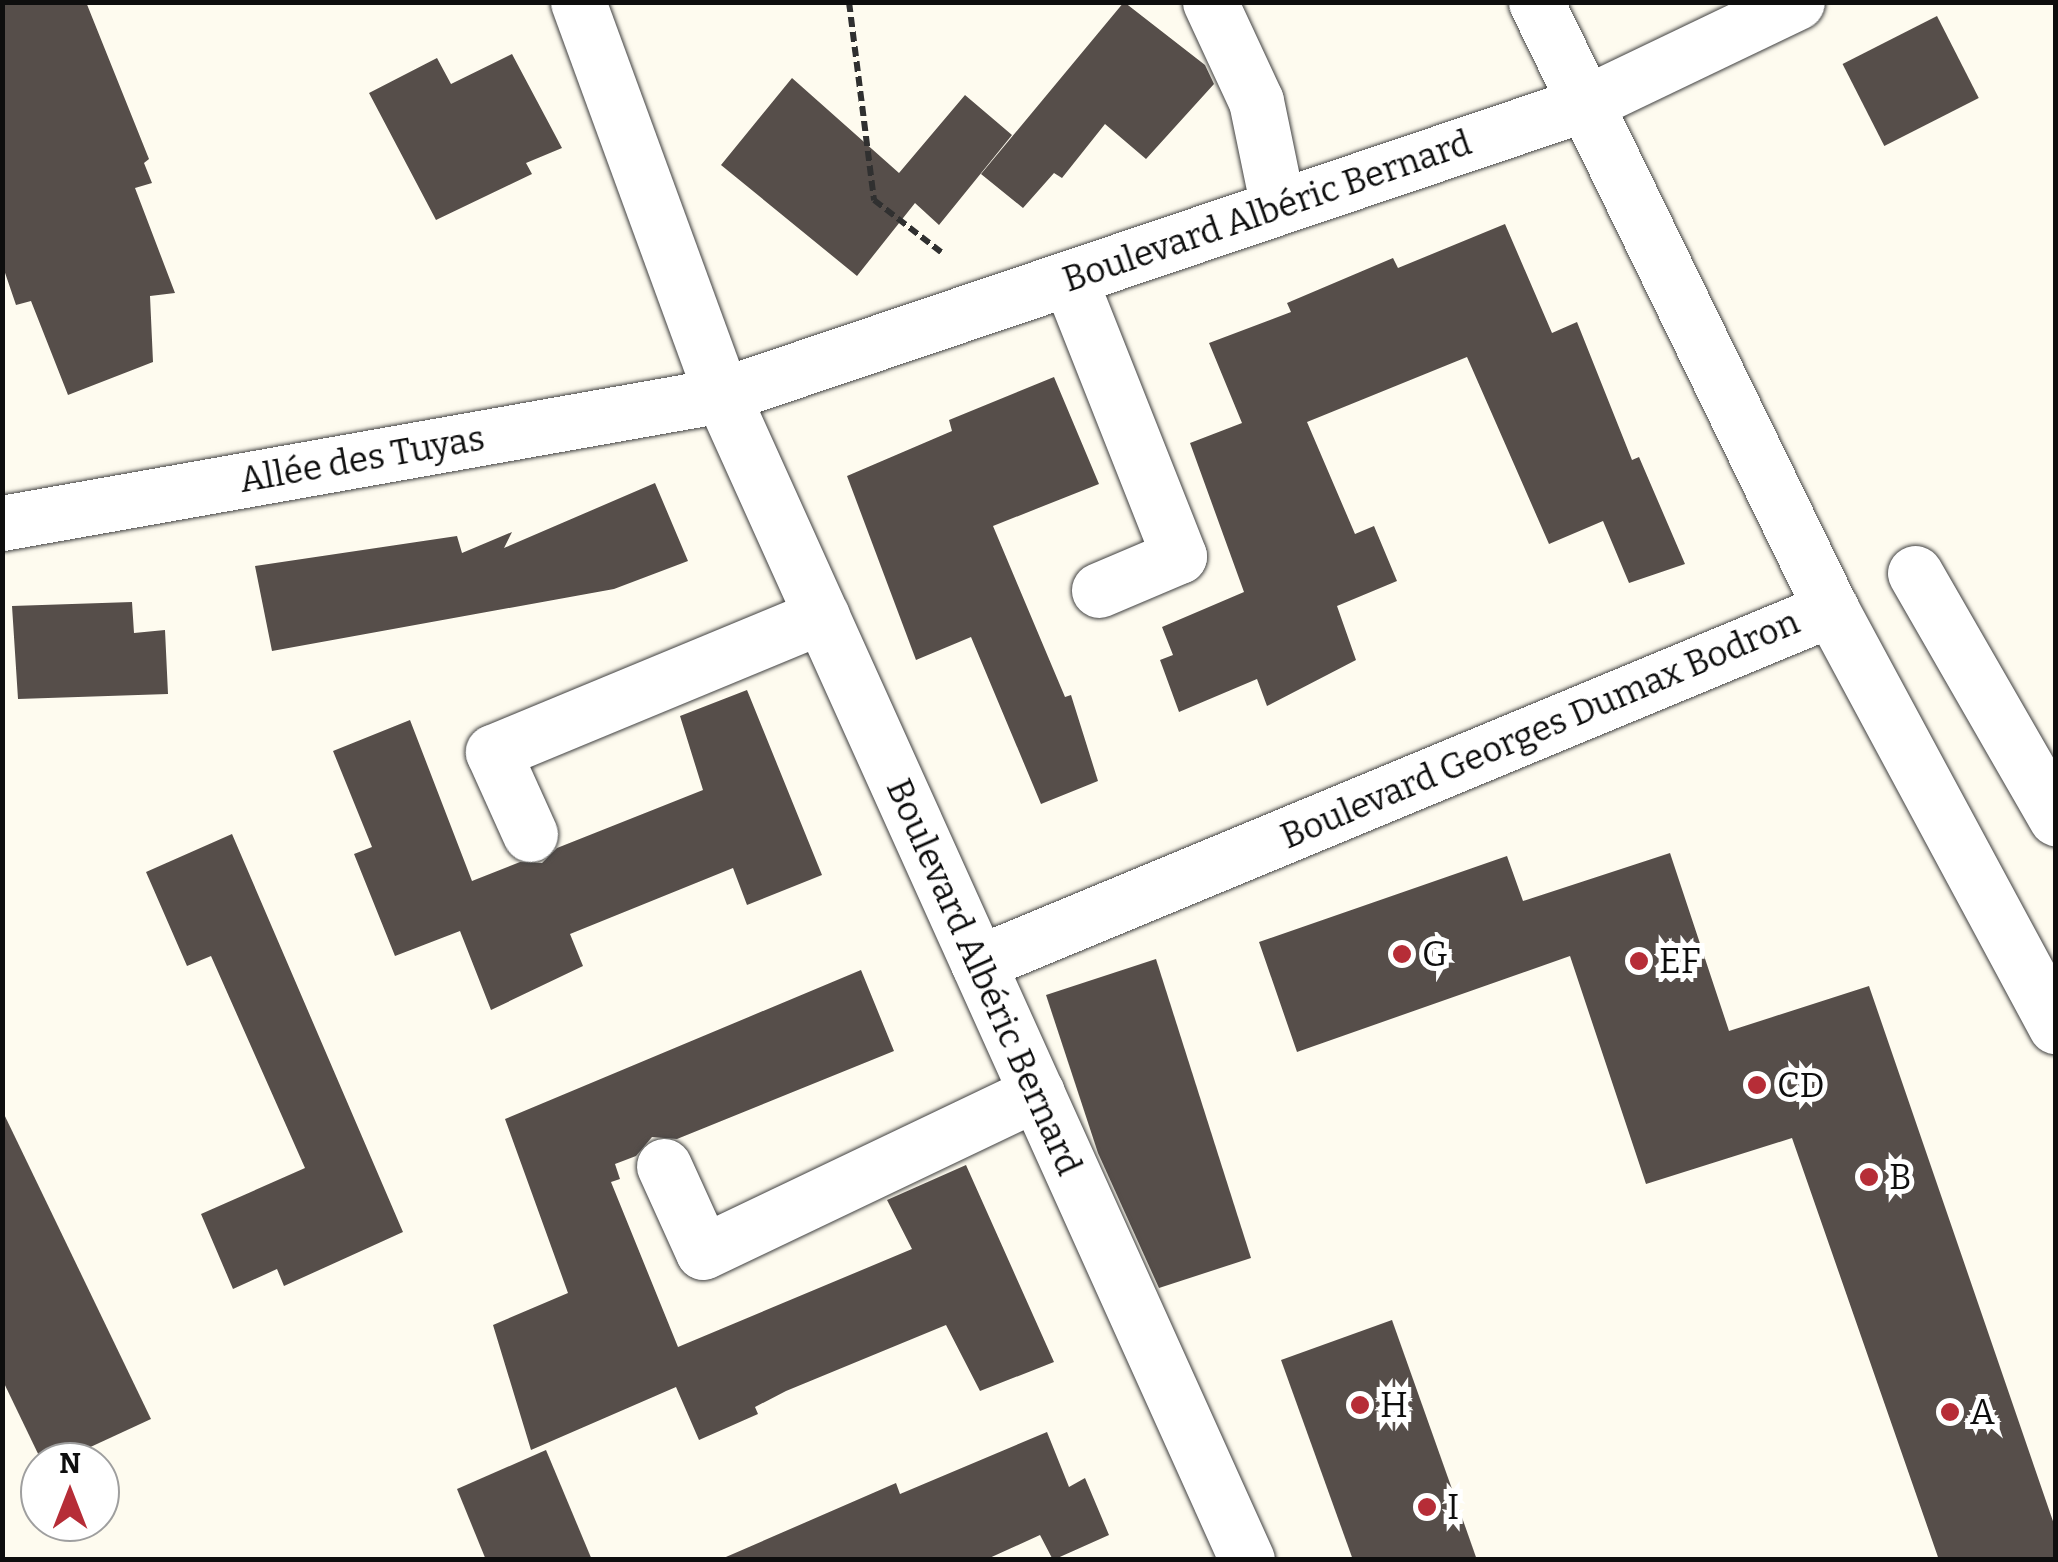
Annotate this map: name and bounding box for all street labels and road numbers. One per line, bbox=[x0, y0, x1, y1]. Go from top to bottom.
street label: Boulevard Albéric Bernard bbox=[1057, 121, 1477, 301]
street label: Allée des Tuyas bbox=[236, 417, 488, 501]
street label: Boulevard Georges Dumax Bodron bbox=[1275, 600, 1805, 858]
street label: Boulevard Albéric Bernard bbox=[878, 772, 1090, 1182]

